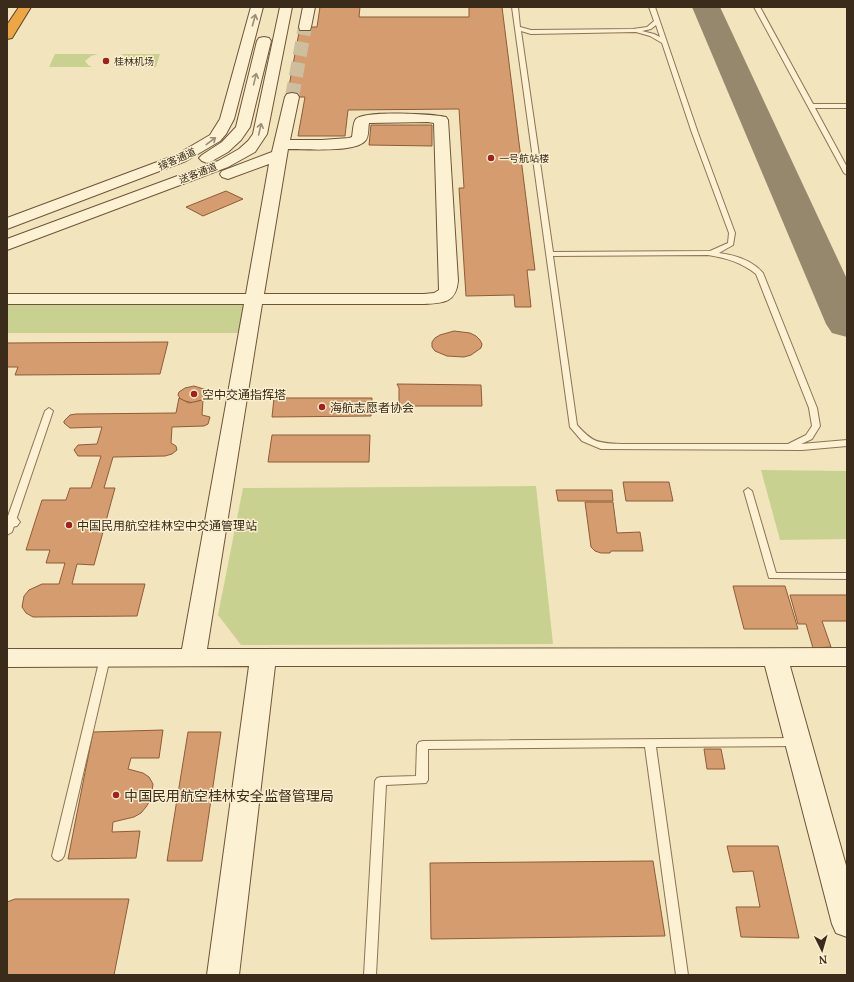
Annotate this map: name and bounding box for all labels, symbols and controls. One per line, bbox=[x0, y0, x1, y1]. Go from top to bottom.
one-way arrow bbox=[250, 14, 258, 27]
place label: 桂林机场 bbox=[114, 55, 154, 68]
marker: 桂林机场 bbox=[101, 56, 111, 66]
one-way arrow bbox=[251, 73, 259, 86]
one-way arrow bbox=[257, 123, 265, 136]
one-way arrow bbox=[206, 137, 217, 145]
street label: 接客通道 bbox=[156, 145, 198, 173]
place label: 一号航站楼 bbox=[499, 152, 549, 165]
marker: 一号航站楼 bbox=[486, 153, 496, 163]
street label: 送客通道 bbox=[177, 160, 219, 186]
place label: 空中交通指挥塔 bbox=[202, 387, 286, 402]
marker: 空中交通指挥塔 bbox=[189, 389, 199, 399]
place label: 海航志愿者协会 bbox=[330, 400, 414, 415]
marker: 海航志愿者协会 bbox=[317, 402, 327, 412]
place label: 中国民用航空桂林空中交通管理站 bbox=[77, 518, 257, 533]
marker: 中国民用航空桂林空中交通管理站 bbox=[64, 520, 74, 530]
place label: 中国民用航空桂林安全监督管理局 bbox=[124, 786, 334, 805]
marker: 中国民用航空桂林安全监督管理局 bbox=[111, 790, 121, 800]
north arrow bbox=[802, 930, 842, 970]
text: N bbox=[817, 953, 828, 967]

